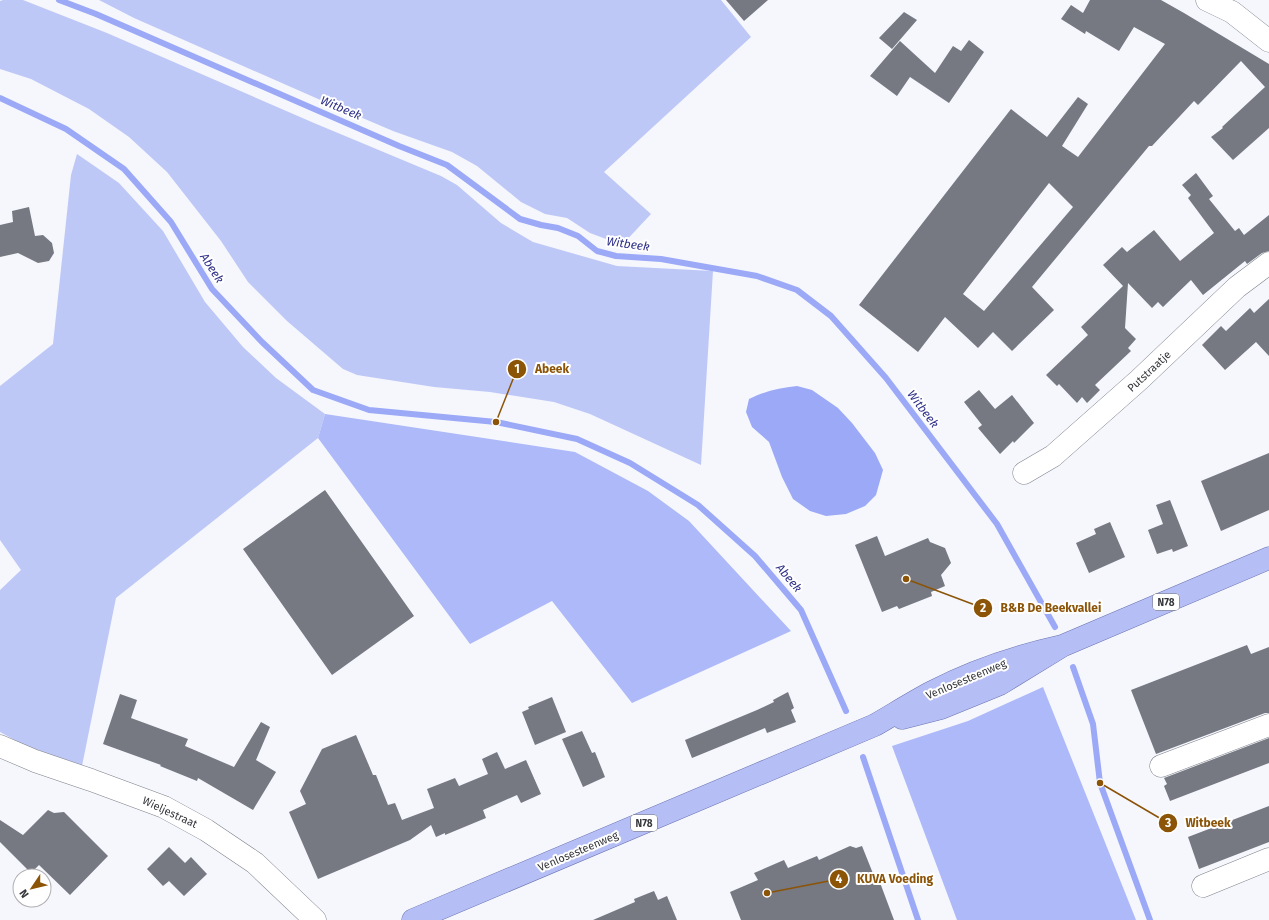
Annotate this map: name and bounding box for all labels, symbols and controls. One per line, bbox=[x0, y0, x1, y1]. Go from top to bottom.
water label: Witbeek bbox=[318, 93, 364, 123]
water label: Witbeek bbox=[606, 234, 651, 254]
water label: Abeek bbox=[197, 250, 227, 286]
street label: Putstraatje bbox=[1125, 348, 1174, 395]
callout: Abeek bbox=[507, 357, 577, 381]
text: 1 bbox=[514, 362, 520, 376]
text: Abeek bbox=[534, 362, 569, 376]
water label: Witbeek bbox=[904, 387, 942, 431]
water label: Abeek bbox=[773, 560, 805, 595]
road number: N78 bbox=[1153, 594, 1179, 610]
callout: B&B De Beekvallei bbox=[973, 596, 1109, 620]
text: 2 bbox=[980, 601, 986, 615]
text: B&B De Beekvallei bbox=[1001, 601, 1101, 615]
street label: Venlosesteenweg bbox=[924, 657, 1009, 702]
street label: Wieljestraat bbox=[140, 794, 199, 831]
callout: Witbeek bbox=[1158, 811, 1239, 835]
road number: N78 bbox=[631, 815, 657, 831]
text: 3 bbox=[1164, 816, 1171, 830]
text: Witbeek bbox=[1185, 816, 1231, 830]
street label: Venlosesteenweg bbox=[536, 829, 621, 874]
callout: KUVA Voeding bbox=[829, 867, 941, 891]
north arrow bbox=[12, 868, 52, 908]
text: 4 bbox=[836, 872, 843, 886]
text: KUVA Voeding bbox=[857, 872, 933, 886]
text: N bbox=[17, 887, 32, 900]

